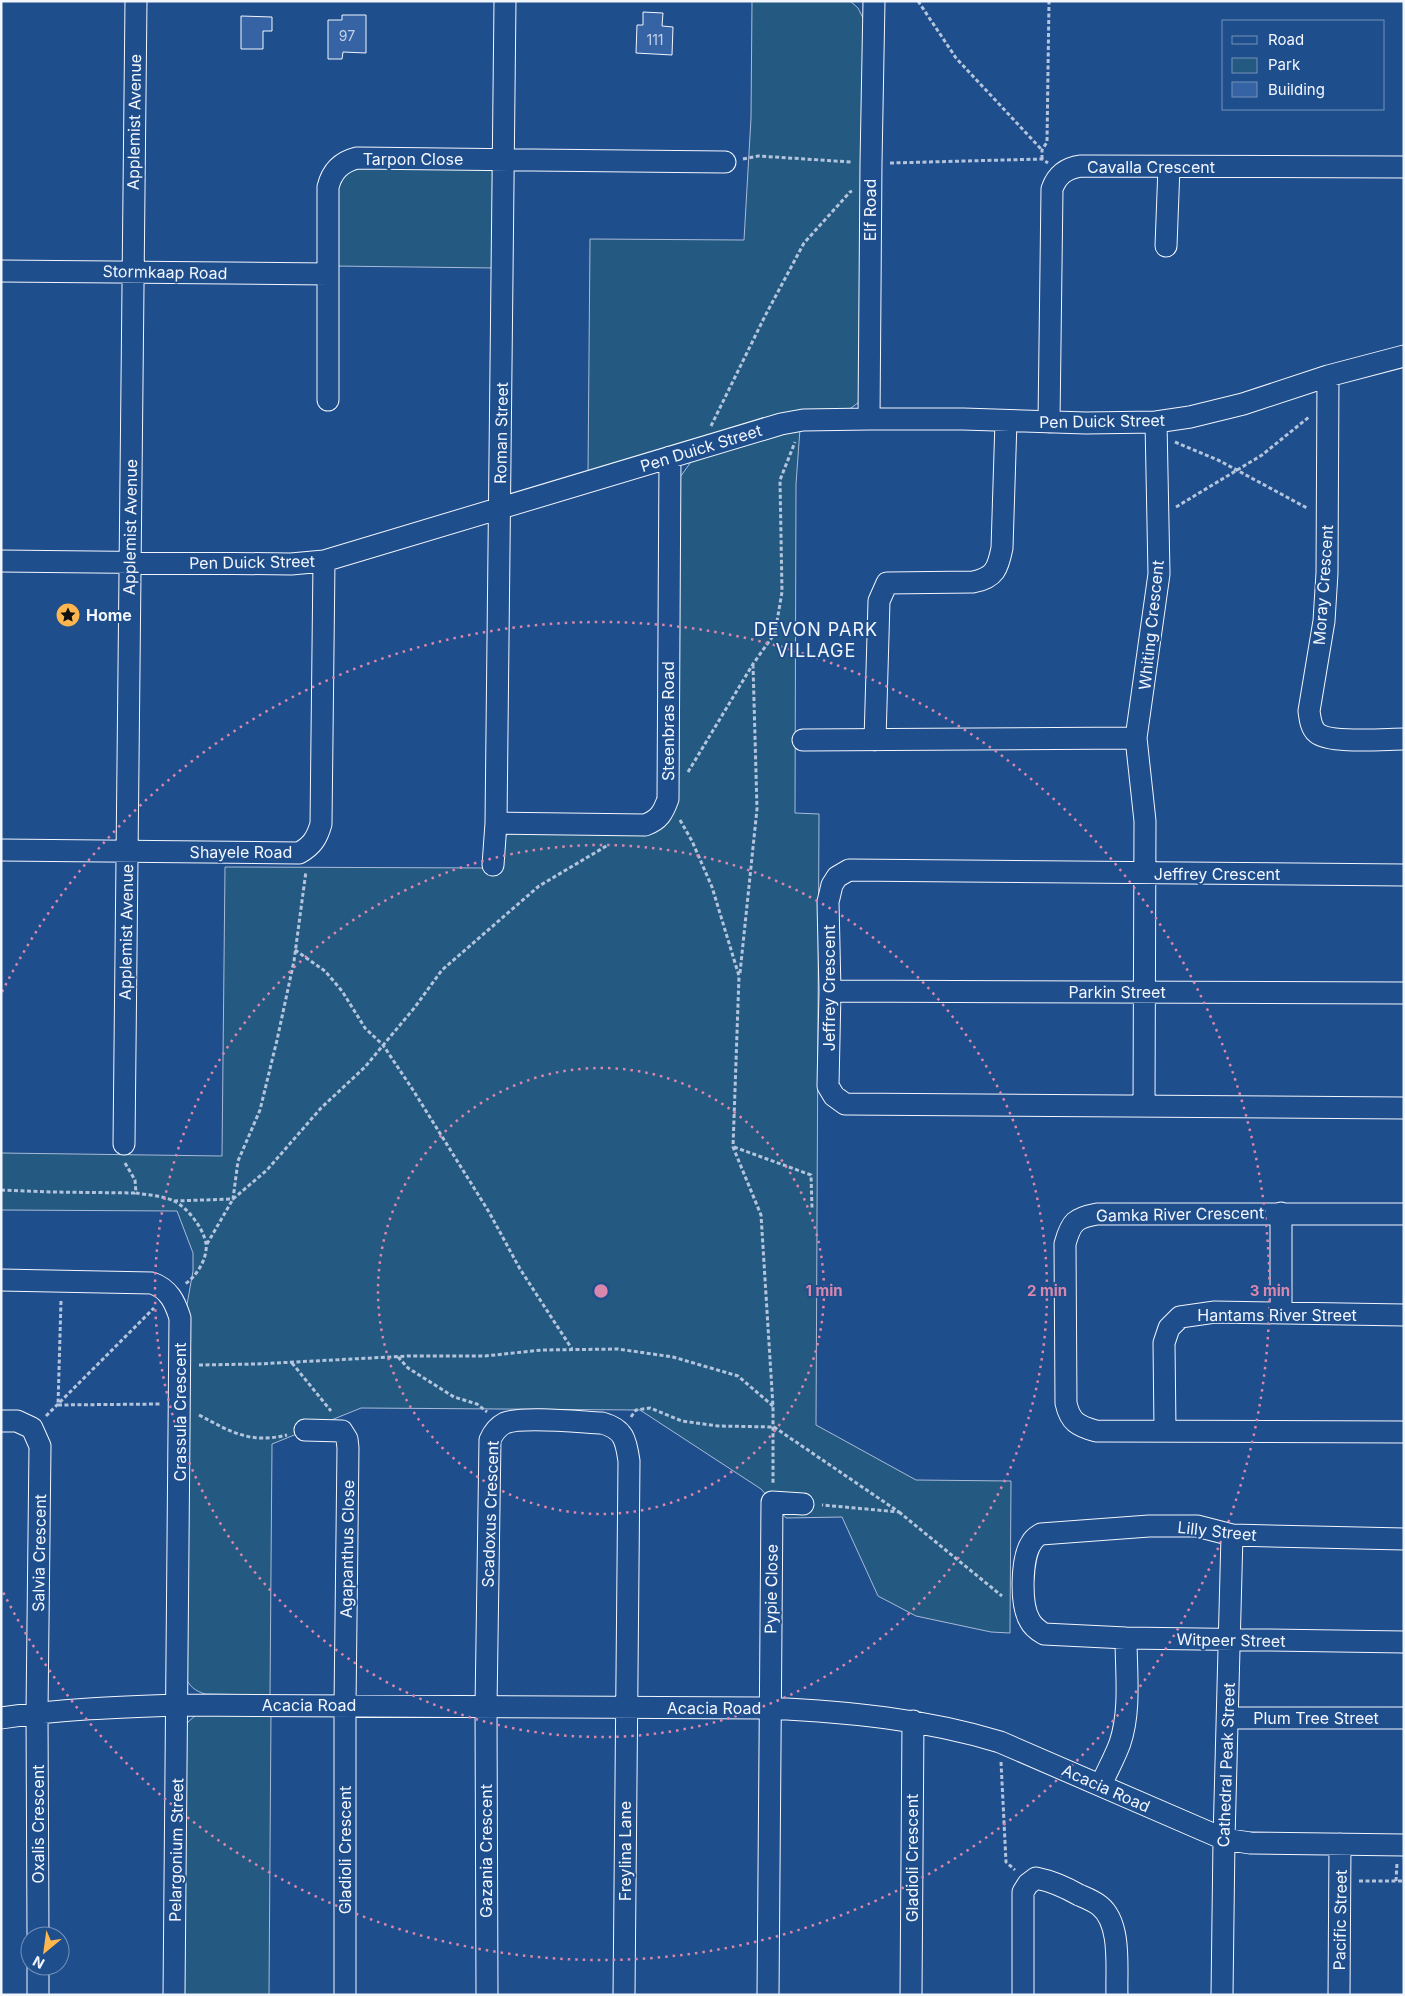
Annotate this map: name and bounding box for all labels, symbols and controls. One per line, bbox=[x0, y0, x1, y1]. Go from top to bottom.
legend bbox=[1222, 20, 1385, 110]
house number: 97 bbox=[339, 27, 355, 44]
text: Road bbox=[1268, 30, 1304, 49]
house number: 111 bbox=[646, 31, 664, 48]
street label: Applemist Avenue bbox=[123, 54, 145, 190]
text: Park bbox=[1268, 55, 1301, 74]
text: Building bbox=[1268, 80, 1325, 99]
street label: Tarpon Close bbox=[363, 149, 463, 169]
street label: Cavalla Crescent bbox=[1087, 157, 1215, 177]
street label: Elf Road bbox=[860, 179, 880, 241]
street label: Stormkaap Road bbox=[102, 261, 228, 283]
street label: Roman Street bbox=[490, 382, 512, 484]
street label: Pen Duick Street bbox=[1039, 410, 1165, 432]
street label: Pen Duick Street bbox=[638, 420, 764, 476]
street label: Applemist Avenue bbox=[119, 459, 141, 595]
street label: Moray Crescent bbox=[1309, 524, 1337, 646]
street label: Pen Duick Street bbox=[189, 551, 315, 573]
street label: Whiting Crescent bbox=[1134, 559, 1168, 691]
place icon: Home bbox=[55, 602, 81, 628]
place label: Home bbox=[86, 605, 132, 625]
district label: DEVON PARK VILLAGE bbox=[754, 619, 878, 661]
street label: Steenbras Road bbox=[658, 661, 678, 781]
street label: Shayele Road bbox=[190, 842, 292, 862]
street label: Applemist Avenue bbox=[115, 864, 137, 1000]
street label: Jeffrey Crescent bbox=[1154, 864, 1280, 884]
street label: Jeffrey Crescent bbox=[819, 925, 839, 1051]
street label: Parkin Street bbox=[1068, 982, 1166, 1002]
street label: Gamka River Crescent bbox=[1096, 1203, 1264, 1225]
text: 1 min bbox=[805, 1281, 843, 1300]
text: 2 min bbox=[1027, 1281, 1067, 1300]
text: 3 min bbox=[1250, 1281, 1290, 1300]
centre of rings bbox=[592, 1282, 610, 1300]
street label: Hantams River Street bbox=[1197, 1305, 1357, 1325]
street label: Crassula Crescent bbox=[170, 1343, 190, 1481]
street label: Scadoxus Crescent bbox=[477, 1440, 503, 1588]
street label: Agapanthus Close bbox=[336, 1480, 358, 1618]
street label: Salvia Crescent bbox=[28, 1494, 50, 1612]
street label: Lilly Street bbox=[1176, 1517, 1258, 1545]
street label: Pypie Close bbox=[760, 1544, 782, 1634]
street label: Witpeer Street bbox=[1176, 1629, 1286, 1651]
street label: Cathedral Peak Street bbox=[1213, 1682, 1239, 1848]
street label: Acacia Road bbox=[262, 1695, 356, 1715]
street label: Acacia Road bbox=[667, 1698, 761, 1718]
street label: Plum Tree Street bbox=[1253, 1708, 1379, 1728]
street label: Acacia Road bbox=[1059, 1760, 1153, 1816]
street label: Oxalis Crescent bbox=[28, 1764, 48, 1884]
street label: Pelargonium Street bbox=[165, 1778, 187, 1922]
street label: Gazania Crescent bbox=[476, 1784, 496, 1918]
street label: Gladioli Crescent bbox=[335, 1786, 355, 1914]
street label: Gladioli Crescent bbox=[902, 1794, 922, 1922]
street label: Freylina Lane bbox=[615, 1801, 635, 1901]
street label: Pacific Street bbox=[1329, 1869, 1351, 1971]
north arrow bbox=[20, 1926, 70, 1976]
text: N bbox=[30, 1953, 47, 1973]

